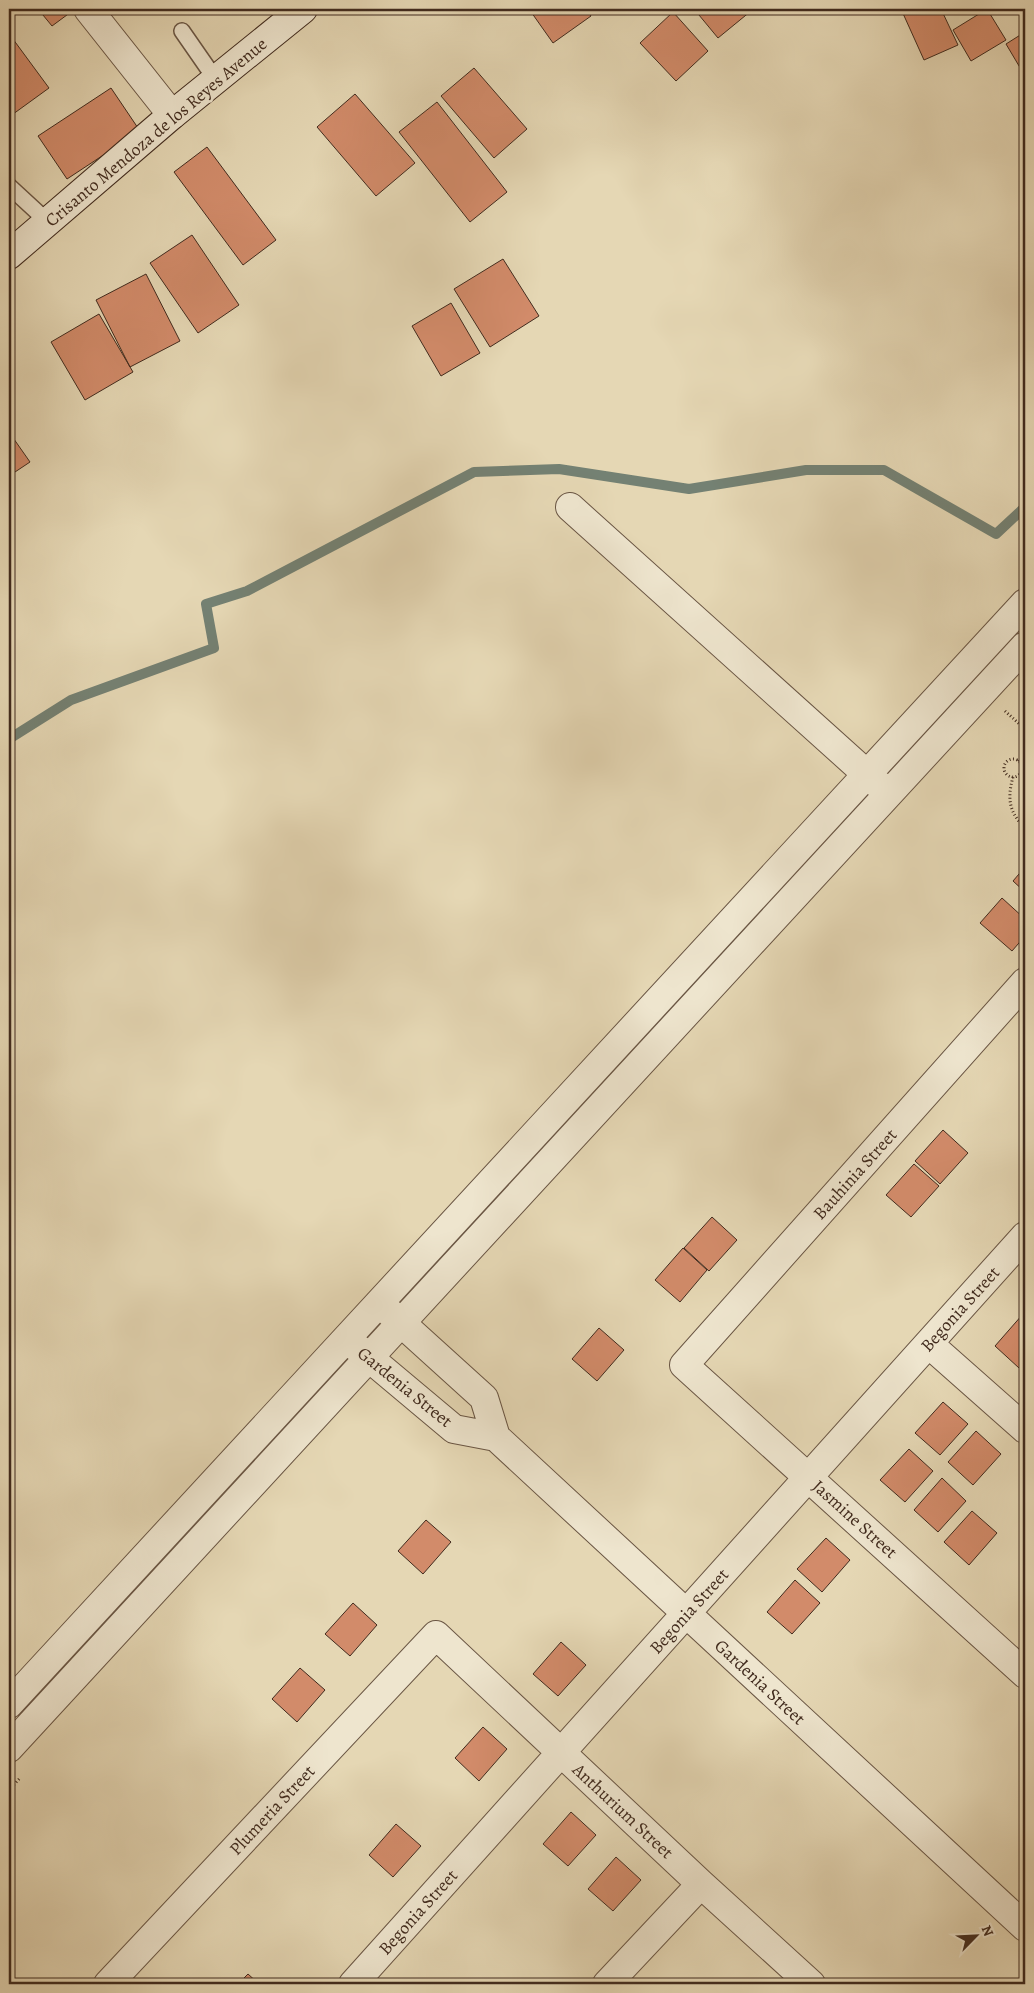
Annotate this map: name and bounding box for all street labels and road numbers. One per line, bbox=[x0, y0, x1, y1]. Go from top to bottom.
street label: Crisanto Mendoza de los Reyes Avenue bbox=[40, 32, 272, 232]
street label: Bauhinia Street bbox=[808, 1123, 902, 1225]
street label: Begonia Street bbox=[915, 1261, 1005, 1357]
street label: Gardenia Street bbox=[352, 1341, 458, 1433]
street label: Jasmine Street bbox=[807, 1474, 903, 1564]
street label: Begonia Street bbox=[644, 1563, 734, 1659]
street label: Gardenia Street bbox=[709, 1634, 811, 1730]
street label: Anthurium Street bbox=[567, 1757, 679, 1864]
street label: Plumeria Street bbox=[224, 1760, 320, 1860]
street label: Begonia Street bbox=[373, 1864, 463, 1960]

